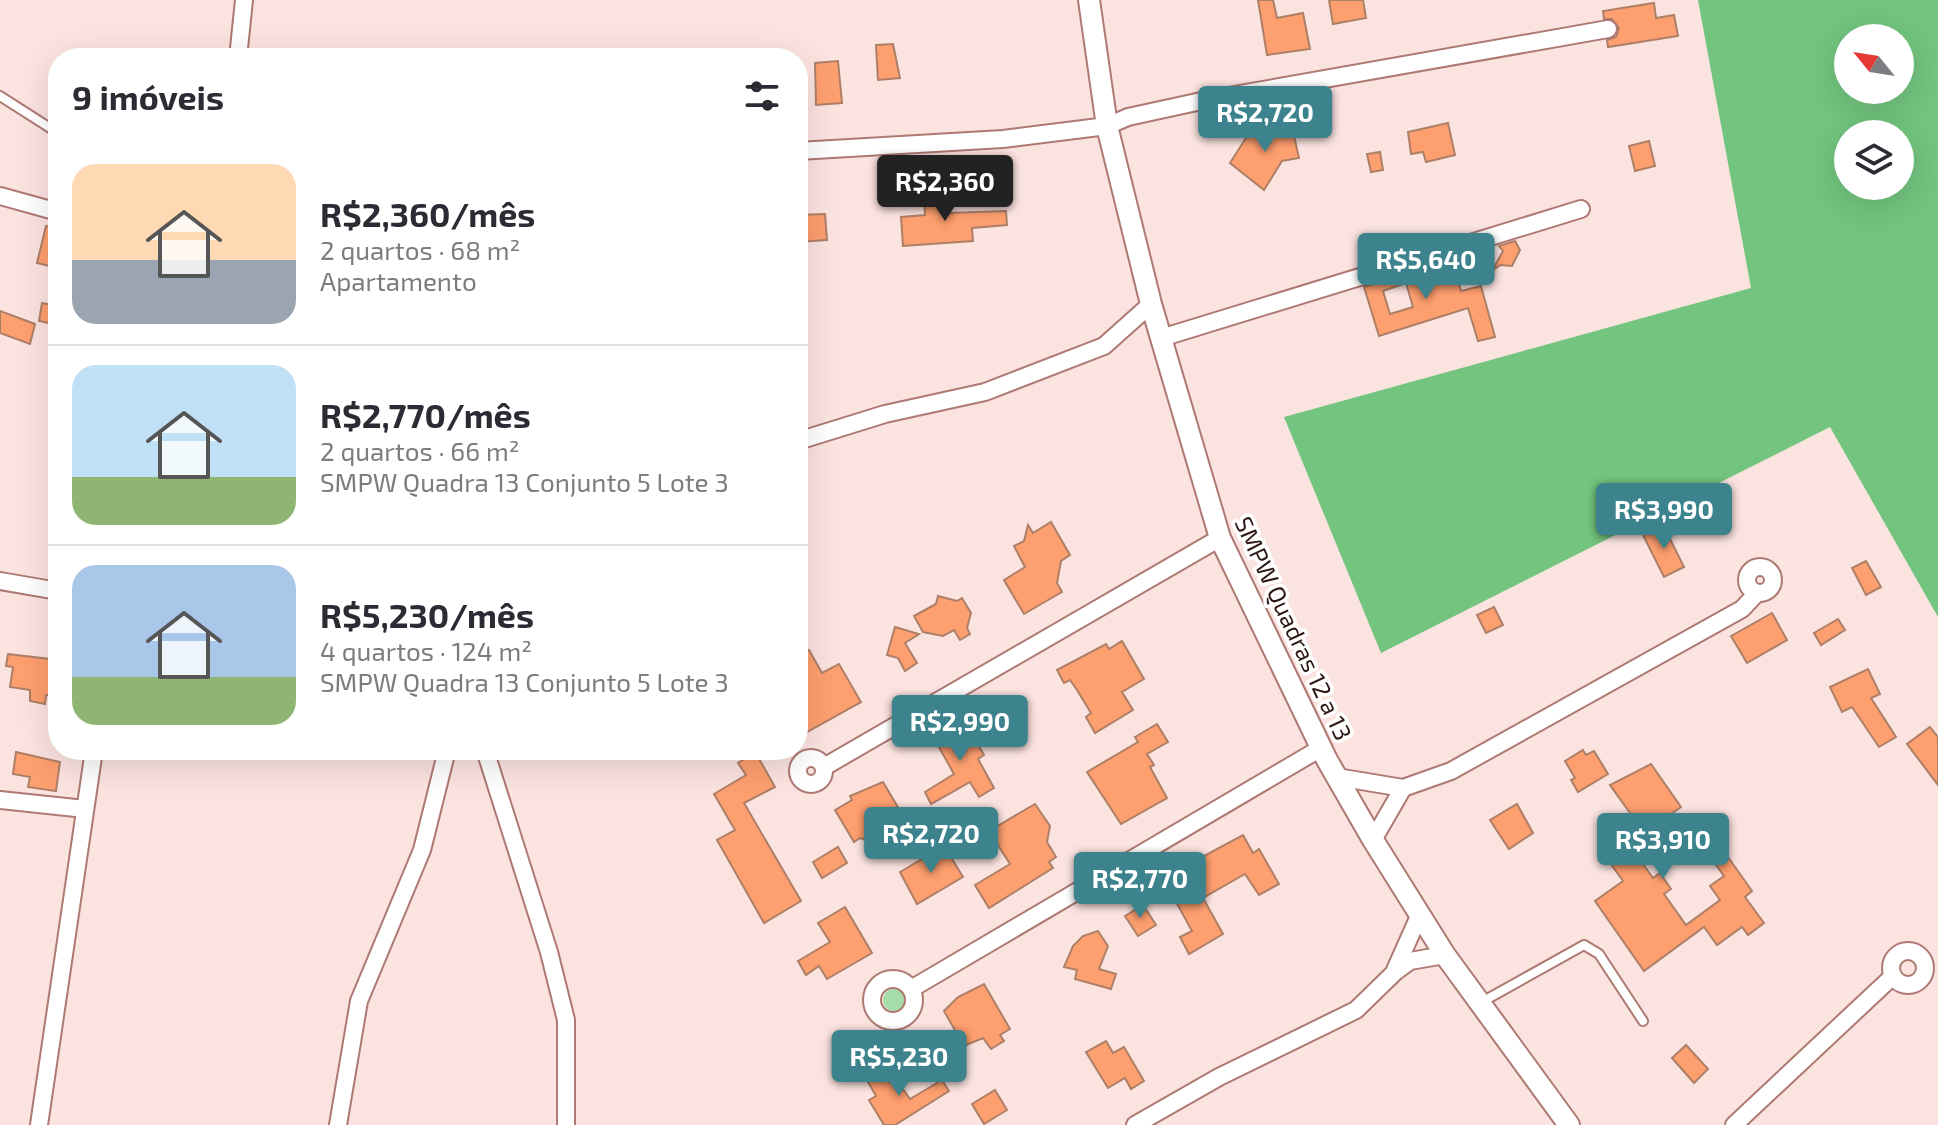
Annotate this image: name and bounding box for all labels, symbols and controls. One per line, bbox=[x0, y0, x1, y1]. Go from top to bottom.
north arrow bbox=[1834, 24, 1914, 104]
map controls bbox=[1834, 24, 1914, 200]
icon: filters bbox=[740, 74, 784, 118]
text: 9 imóveis bbox=[72, 76, 224, 117]
pin: R$2,720 bbox=[1191, 86, 1339, 154]
text: R$2,720 bbox=[1216, 96, 1314, 127]
button: layers bbox=[1834, 120, 1914, 200]
pin: R$2,360 bbox=[871, 155, 1019, 223]
text: R$2,360 bbox=[895, 165, 995, 196]
text: R$2,360/mês bbox=[320, 193, 535, 234]
icon: home bbox=[136, 196, 232, 292]
pin: R$5,640 bbox=[1352, 233, 1500, 301]
text: 2 quartos · 68 m² bbox=[320, 234, 520, 265]
text: R$5,640 bbox=[1376, 243, 1476, 274]
text: Apartamento bbox=[320, 265, 477, 296]
text: R$2,770/mês bbox=[320, 394, 531, 435]
icon: home bbox=[136, 397, 232, 493]
text: 2 quartos · 66 m² bbox=[320, 435, 519, 466]
text: SMPW Quadra 13 Conjunto 5 Lote 3 bbox=[320, 466, 729, 497]
pin: R$3,990 bbox=[1590, 483, 1738, 551]
text: R$3,990 bbox=[1614, 493, 1714, 524]
street label: SMPW Quadras 12 a 13 bbox=[1229, 512, 1359, 744]
text: R$5,230/mês bbox=[320, 594, 534, 635]
icon: home bbox=[136, 597, 232, 693]
text: 4 quartos · 124 m² bbox=[320, 635, 532, 666]
text: SMPW Quadra 13 Conjunto 5 Lote 3 bbox=[320, 666, 729, 697]
pin: R$2,990 bbox=[886, 695, 1034, 763]
text: R$2,990 bbox=[910, 705, 1010, 736]
pin: R$2,720 bbox=[857, 807, 1005, 875]
pin: R$3,910 bbox=[1589, 813, 1737, 881]
text: R$2,720 bbox=[882, 817, 980, 848]
text: R$3,910 bbox=[1615, 823, 1711, 854]
pin: R$2,770 bbox=[1066, 852, 1214, 920]
text: R$2,770 bbox=[1092, 862, 1188, 893]
pin: R$5,230 bbox=[825, 1030, 973, 1098]
text: R$5,230 bbox=[850, 1040, 948, 1071]

